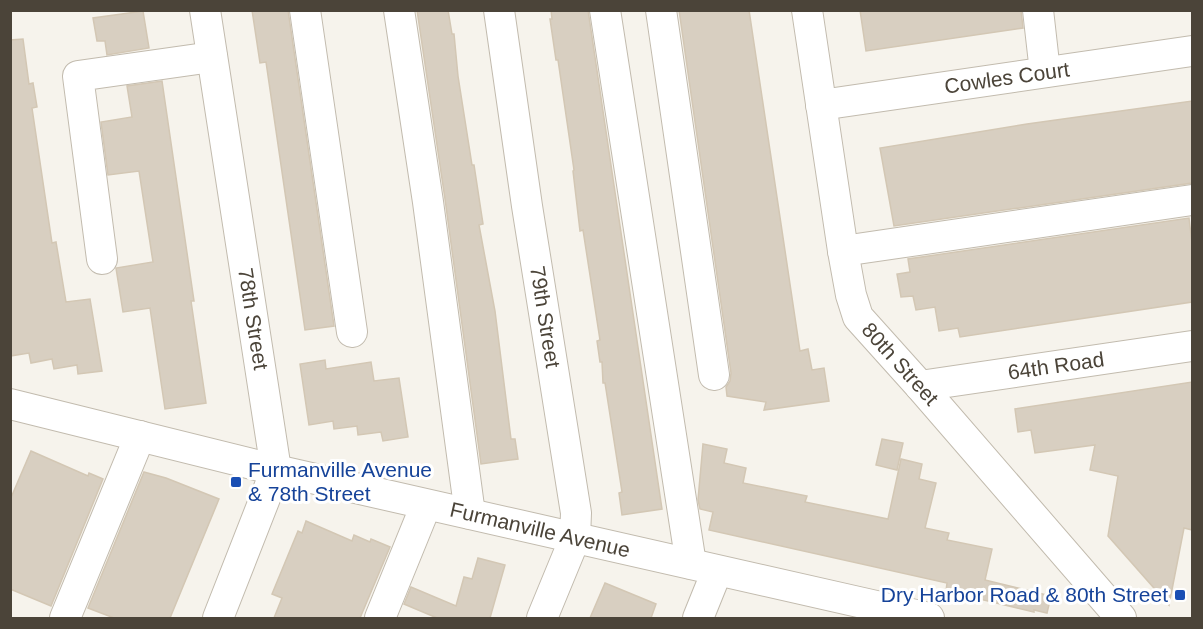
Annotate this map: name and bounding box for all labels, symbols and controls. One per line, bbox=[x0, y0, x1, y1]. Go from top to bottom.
street label: Cowles Court bbox=[943, 57, 1071, 98]
street label: 79th Street bbox=[526, 264, 565, 370]
street label: 78th Street bbox=[234, 266, 273, 372]
street label: 80th Street bbox=[857, 318, 943, 410]
street label: 64th Road bbox=[1006, 347, 1106, 384]
place label: Furmanville Avenue & 78th Street bbox=[248, 458, 432, 505]
marker: Furmanville Avenue & 78th Street bbox=[229, 475, 243, 489]
street label: Furmanville Avenue bbox=[448, 498, 632, 561]
place label: Dry Harbor Road & 80th Street bbox=[881, 583, 1168, 606]
marker: Dry Harbor Road & 80th Street bbox=[1173, 588, 1187, 602]

